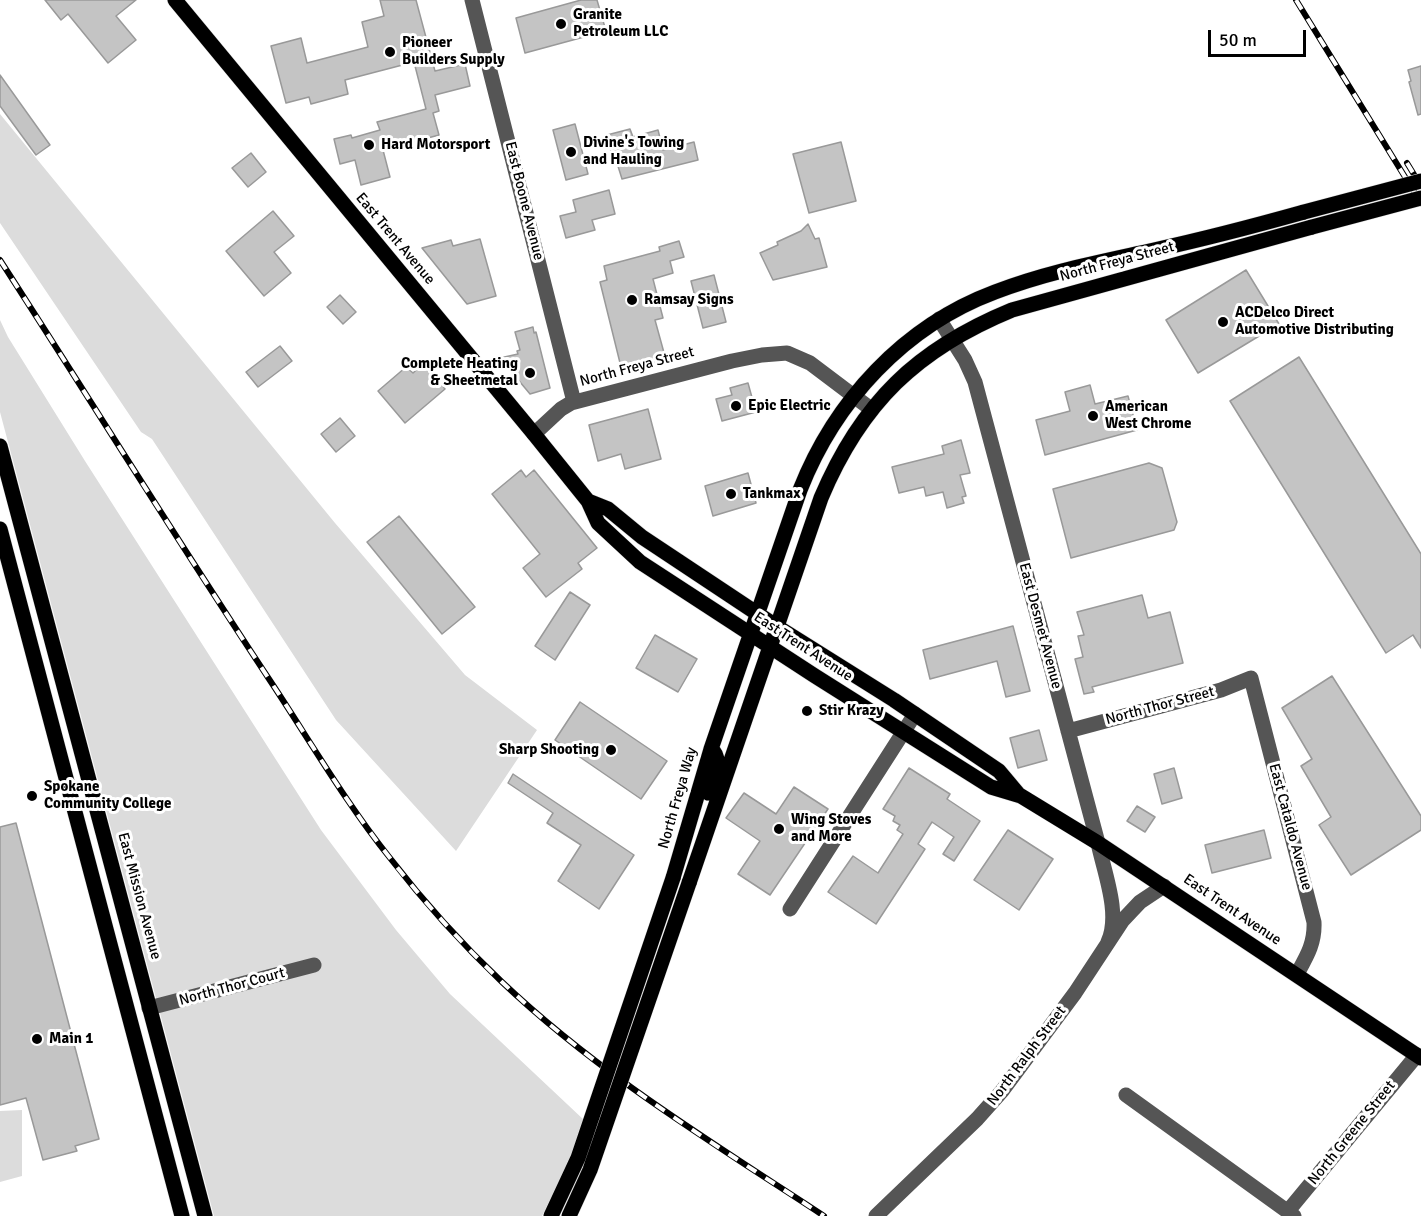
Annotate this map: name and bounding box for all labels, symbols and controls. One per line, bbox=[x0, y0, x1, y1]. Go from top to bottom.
place label: Granite Petroleum LLC bbox=[573, 6, 668, 41]
marker: Granite Petroleum LLC bbox=[554, 17, 568, 31]
scale bar bbox=[1211, 18, 1308, 56]
text: 50 m bbox=[1219, 29, 1257, 51]
place label: Pioneer Builders Supply bbox=[402, 34, 505, 69]
marker: Pioneer Builders Supply bbox=[383, 45, 397, 59]
place label: Divine's Towing and Hauling bbox=[583, 134, 684, 169]
place label: Hard Motorsport bbox=[381, 136, 490, 154]
marker: Hard Motorsport bbox=[362, 138, 376, 152]
street label: East Boone Avenue bbox=[501, 140, 547, 262]
marker: Divine's Towing and Hauling bbox=[564, 145, 578, 159]
street label: East Trent Avenue bbox=[351, 189, 439, 289]
street label: North Freya Street bbox=[1058, 238, 1176, 286]
place label: Ramsay Signs bbox=[644, 291, 734, 309]
marker: Ramsay Signs bbox=[625, 293, 639, 307]
place label: ACDelco Direct Automotive Distributing bbox=[1235, 304, 1394, 339]
marker: ACDelco Direct Automotive Distributing bbox=[1216, 315, 1230, 329]
street label: North Freya Street bbox=[578, 343, 696, 391]
place label: Complete Heating & Sheetmetal bbox=[401, 355, 518, 390]
marker: Complete Heating & Sheetmetal bbox=[523, 366, 537, 380]
place label: Epic Electric bbox=[748, 397, 831, 415]
place label: American West Chrome bbox=[1105, 398, 1191, 433]
marker: Epic Electric bbox=[729, 399, 743, 413]
marker: American West Chrome bbox=[1086, 409, 1100, 423]
place label: Tankmax bbox=[743, 485, 800, 503]
marker: Tankmax bbox=[724, 487, 738, 501]
street label: East Desmet Avenue bbox=[1015, 561, 1065, 691]
street label: East Trent Avenue bbox=[750, 608, 856, 686]
street label: North Thor Street bbox=[1104, 683, 1216, 729]
place label: Stir Krazy bbox=[819, 702, 884, 720]
marker: Stir Krazy bbox=[800, 704, 814, 718]
place label: Sharp Shooting bbox=[499, 741, 599, 759]
marker: Sharp Shooting bbox=[604, 743, 618, 757]
street label: North Freya Way bbox=[655, 745, 701, 851]
street label: East Cataldo Avenue bbox=[1264, 762, 1316, 892]
place label: Spokane Community College bbox=[44, 778, 171, 813]
marker: Spokane Community College bbox=[25, 789, 39, 803]
place label: Wing Stoves and More bbox=[791, 811, 871, 846]
marker: Wing Stoves and More bbox=[772, 822, 786, 836]
street label: East Mission Avenue bbox=[113, 831, 165, 961]
street label: East Trent Avenue bbox=[1180, 871, 1284, 949]
street label: North Thor Court bbox=[177, 964, 287, 1010]
street label: North Ralph Street bbox=[984, 1003, 1070, 1109]
place label: Main 1 bbox=[49, 1030, 93, 1048]
marker: Main 1 bbox=[30, 1032, 44, 1046]
street label: North Greene Street bbox=[1305, 1077, 1399, 1189]

